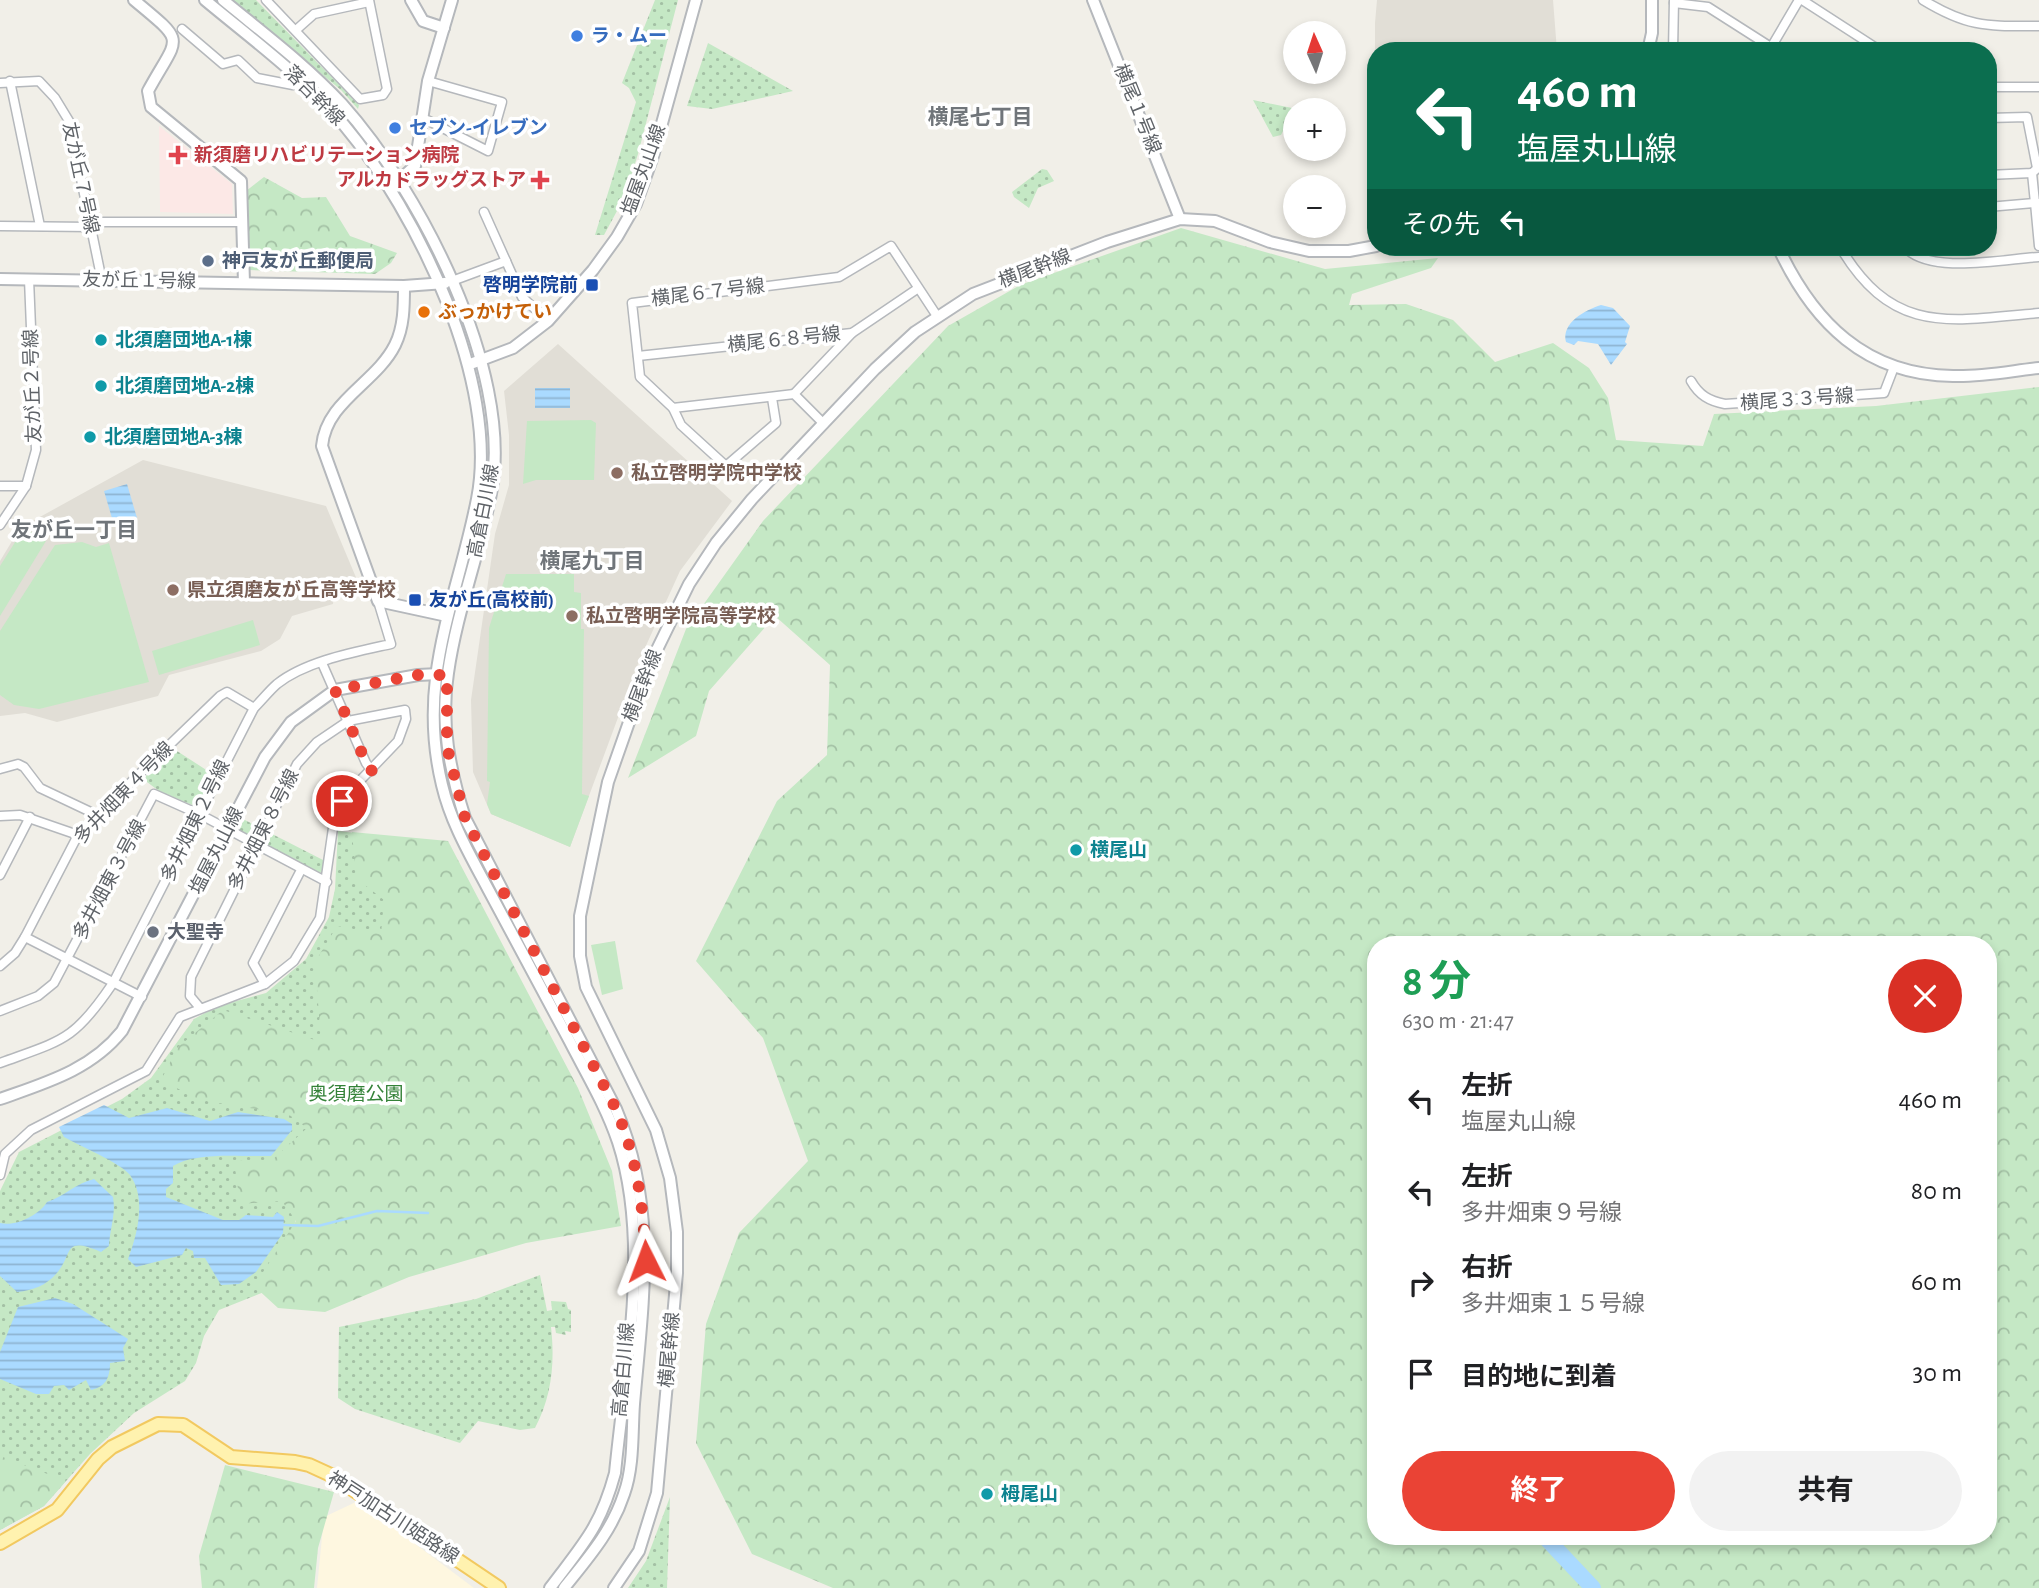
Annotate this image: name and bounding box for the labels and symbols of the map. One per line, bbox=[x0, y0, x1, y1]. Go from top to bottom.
north arrow bbox=[1283, 21, 1346, 84]
place label: ラ・ムー bbox=[591, 26, 667, 46]
marker: ラ・ムー bbox=[569, 28, 585, 44]
street label: 落合幹線 bbox=[280, 61, 349, 130]
street label: 横尾１号線 bbox=[1110, 61, 1165, 157]
district label: 横尾七丁目 bbox=[928, 105, 1033, 128]
place label: セブン-イレブン bbox=[409, 117, 548, 138]
street label: 友が丘７号線 bbox=[59, 120, 103, 236]
marker: セブン-イレブン bbox=[387, 120, 403, 136]
street label: 塩屋丸山線 bbox=[617, 121, 669, 218]
place label: 新須磨リハビリテーション病院 bbox=[194, 144, 460, 165]
marker: 新須磨リハビリテーション病院 bbox=[168, 145, 188, 165]
place label: アルカドラッグストア bbox=[337, 169, 526, 190]
marker: アルカドラッグストア bbox=[532, 172, 548, 188]
street label: 横尾幹線 bbox=[996, 246, 1074, 291]
place label: 神戸友が丘郵便局 bbox=[222, 250, 374, 271]
marker: 神戸友が丘郵便局 bbox=[200, 253, 216, 269]
street label: 友が丘１号線 bbox=[82, 269, 196, 291]
place label: 啓明学院前 bbox=[483, 274, 578, 295]
street label: 横尾６７号線 bbox=[650, 276, 766, 309]
marker: 啓明学院前 bbox=[584, 277, 600, 293]
place label: ぶっかけてい bbox=[438, 302, 552, 322]
marker: ぶっかけてい bbox=[416, 304, 432, 320]
street label: 横尾６８号線 bbox=[726, 324, 842, 355]
street label: 友が丘２号線 bbox=[20, 329, 44, 443]
place label: 北須磨団地A-1棟 bbox=[115, 329, 252, 350]
marker: 北須磨団地A-1棟 bbox=[93, 332, 109, 348]
place label: 北須磨団地A-2棟 bbox=[115, 375, 254, 396]
marker: 北須磨団地A-2棟 bbox=[93, 378, 109, 394]
street label: 横尾３３号線 bbox=[1739, 386, 1855, 413]
place label: 北須磨団地A-3棟 bbox=[104, 426, 243, 447]
marker: 北須磨団地A-3棟 bbox=[82, 429, 98, 445]
street label: 高倉白川線 bbox=[464, 462, 502, 559]
place label: 私立啓明学院中学校 bbox=[631, 462, 802, 483]
marker: 私立啓明学院中学校 bbox=[609, 465, 625, 481]
district label: 友が丘一丁目 bbox=[11, 518, 137, 541]
district label: 横尾九丁目 bbox=[540, 549, 645, 572]
place label: 県立須磨友が丘高等学校 bbox=[187, 579, 396, 600]
marker: 県立須磨友が丘高等学校 bbox=[165, 582, 181, 598]
place label: 友が丘(高校前) bbox=[429, 589, 554, 610]
marker: 友が丘(高校前) bbox=[407, 592, 423, 608]
place label: 私立啓明学院高等学校 bbox=[586, 605, 776, 626]
marker: 私立啓明学院高等学校 bbox=[564, 608, 580, 624]
street label: 横尾幹線 bbox=[620, 647, 665, 725]
street label: 多井畑東４号線 bbox=[70, 738, 177, 847]
street label: 多井畑東２号線 bbox=[157, 757, 234, 885]
street label: 多井畑東８号線 bbox=[224, 766, 303, 894]
pin bbox=[312, 771, 372, 831]
street label: 塩屋丸山線 bbox=[185, 803, 247, 898]
street label: 多井畑東３号線 bbox=[70, 816, 150, 943]
place label: 横尾山 bbox=[1090, 839, 1147, 860]
marker: 横尾山 bbox=[1068, 842, 1084, 858]
place label: 大聖寺 bbox=[167, 922, 224, 942]
marker: 大聖寺 bbox=[145, 924, 161, 940]
park label: 奥須磨公園 bbox=[308, 1084, 404, 1104]
position arrow bbox=[609, 1224, 683, 1298]
street label: 横尾幹線 bbox=[656, 1311, 683, 1389]
street label: 高倉白川線 bbox=[608, 1322, 638, 1418]
street label: 神戸加古川姫路線 bbox=[324, 1467, 463, 1567]
place label: 栂尾山 bbox=[1001, 1484, 1058, 1504]
marker: 栂尾山 bbox=[979, 1486, 995, 1502]

